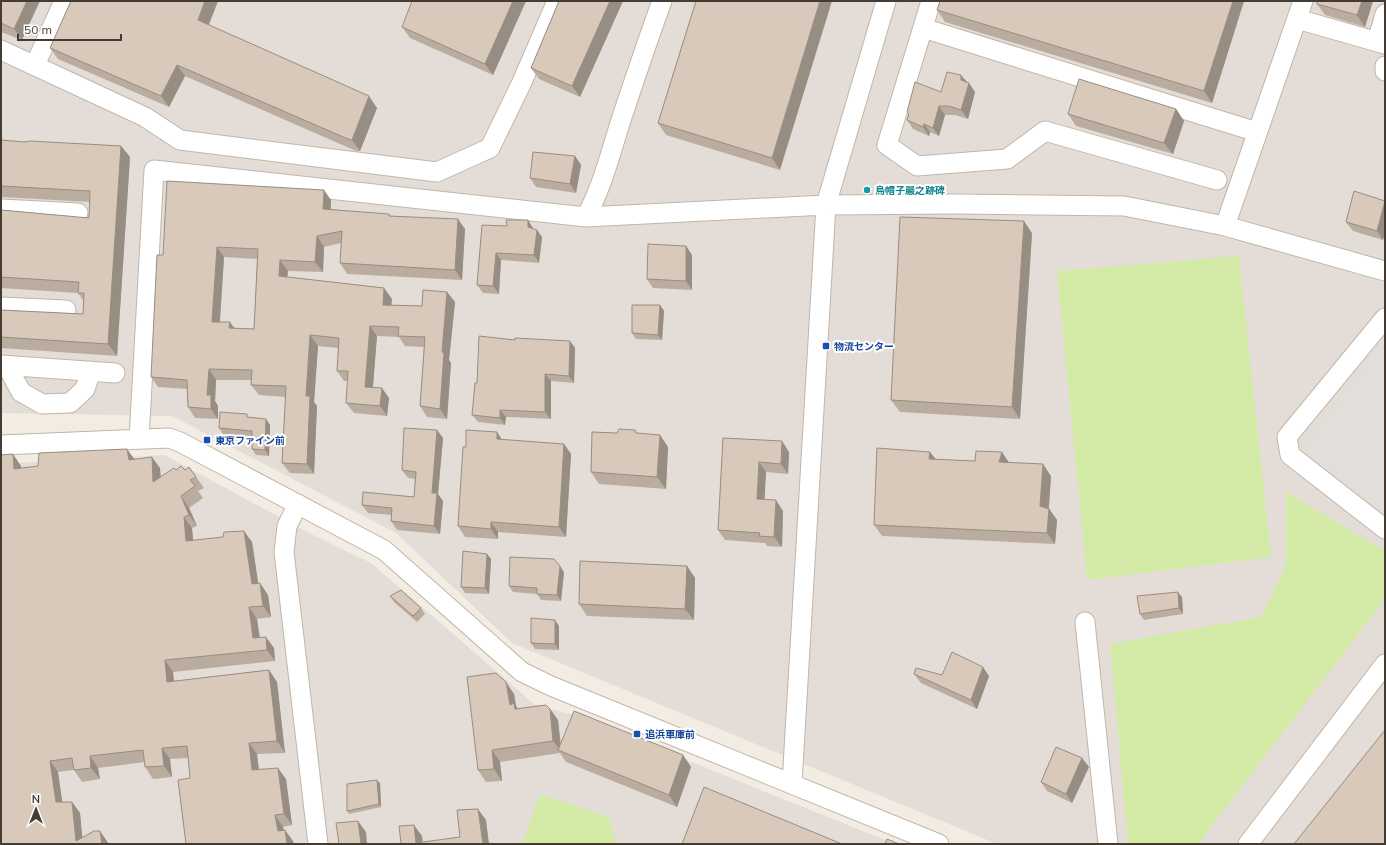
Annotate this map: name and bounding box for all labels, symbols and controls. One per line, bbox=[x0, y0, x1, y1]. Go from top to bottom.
scale bar bbox=[18, 16, 121, 42]
text: 50 m bbox=[24, 22, 52, 37]
place label: 烏帽子巖之跡碑 bbox=[875, 184, 945, 197]
marker: 烏帽子巖之跡碑 bbox=[862, 185, 872, 195]
place label: 物流センター bbox=[834, 340, 894, 353]
marker: 物流センター bbox=[821, 341, 831, 351]
place label: 東京ファイン前 bbox=[215, 434, 285, 447]
marker: 東京ファイン前 bbox=[202, 435, 212, 445]
place label: 追浜車庫前 bbox=[645, 728, 695, 741]
marker: 追浜車庫前 bbox=[632, 729, 642, 739]
north arrow bbox=[16, 789, 56, 829]
text: N bbox=[32, 792, 40, 806]

